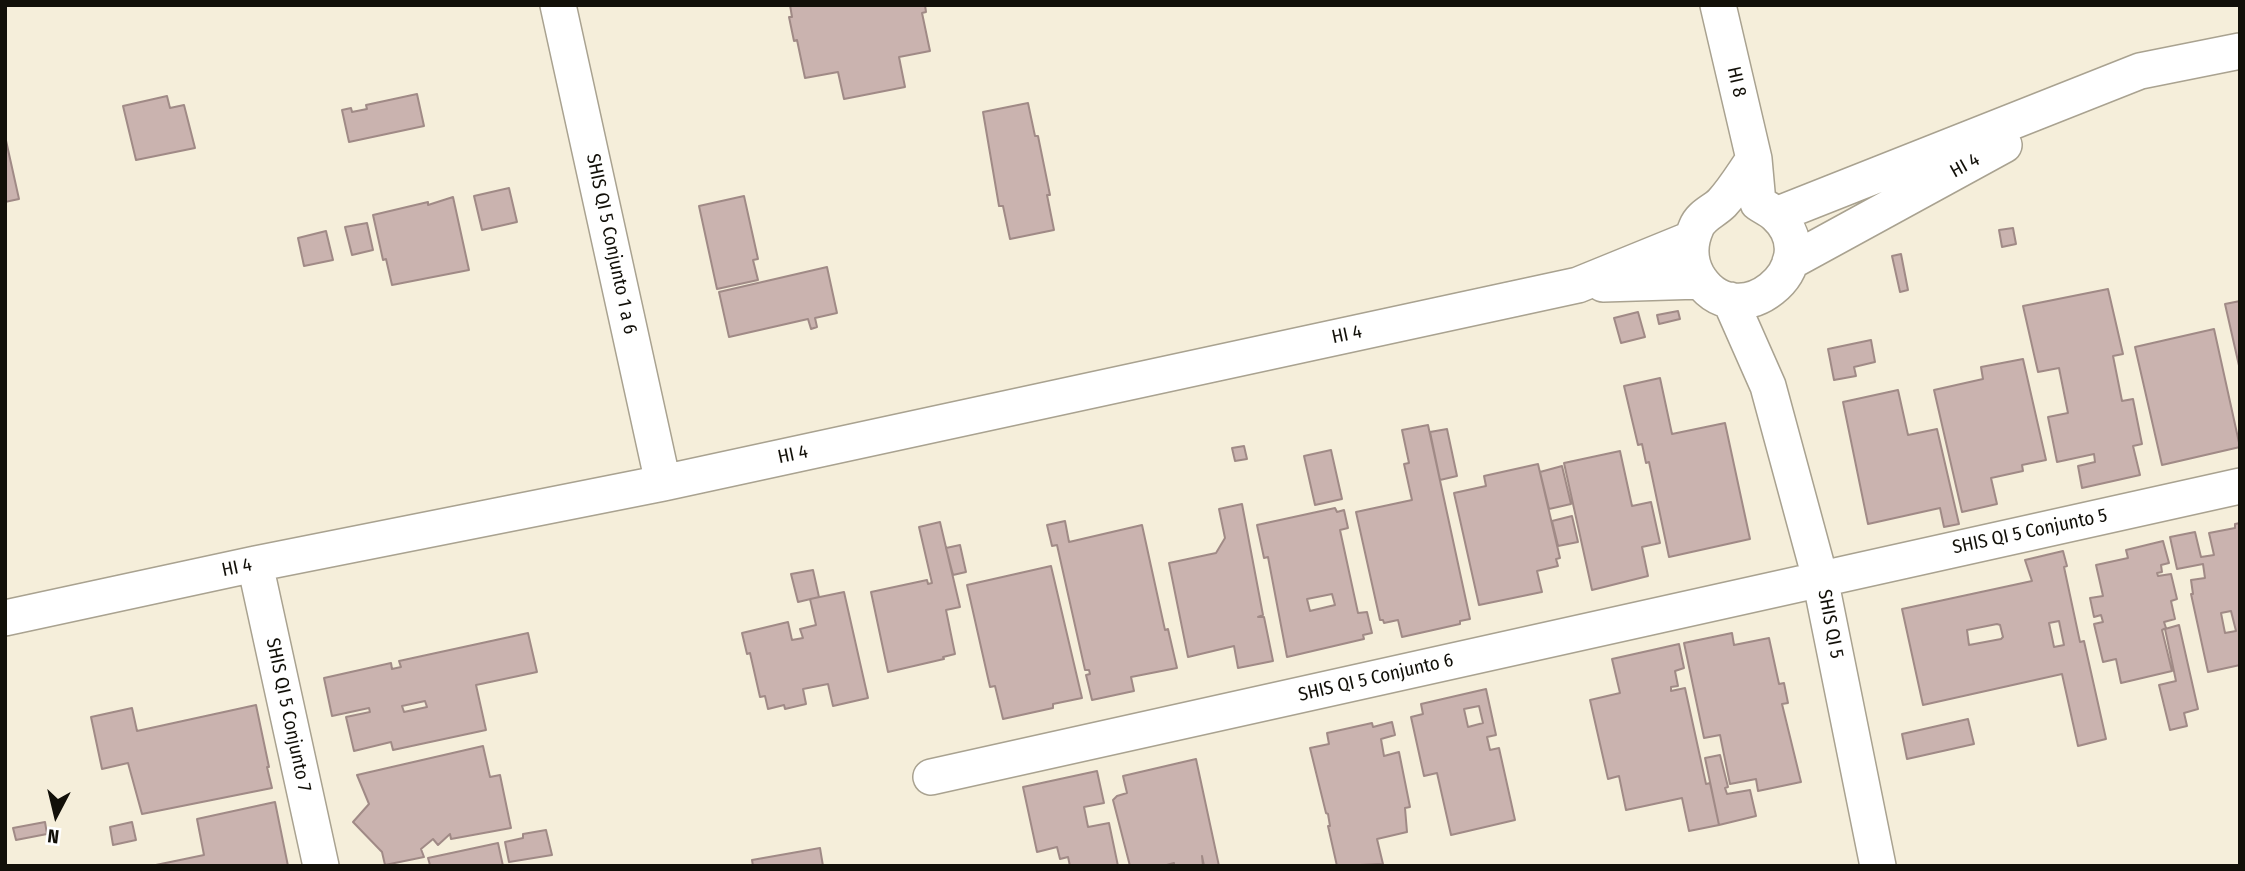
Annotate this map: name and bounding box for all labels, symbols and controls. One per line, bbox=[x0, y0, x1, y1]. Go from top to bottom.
street label: HI 8 bbox=[1721, 65, 1751, 99]
street label: HI 4 bbox=[1946, 149, 1984, 183]
street label: SHIS QI 5 Conjunto 1 a 6 bbox=[581, 152, 641, 336]
street label: HI 4 bbox=[1330, 321, 1364, 349]
street label: HI 4 bbox=[776, 441, 810, 469]
street label: SHIS QI 5 Conjunto 5 bbox=[1951, 504, 2109, 560]
street label: HI 4 bbox=[220, 554, 254, 582]
street label: SHIS QI 5 bbox=[1812, 588, 1848, 660]
street label: SHIS QI 5 Conjunto 7 bbox=[261, 636, 315, 794]
street label: SHIS QI 5 Conjunto 6 bbox=[1296, 649, 1456, 707]
north arrow bbox=[21, 780, 91, 850]
text: N bbox=[46, 824, 60, 848]

